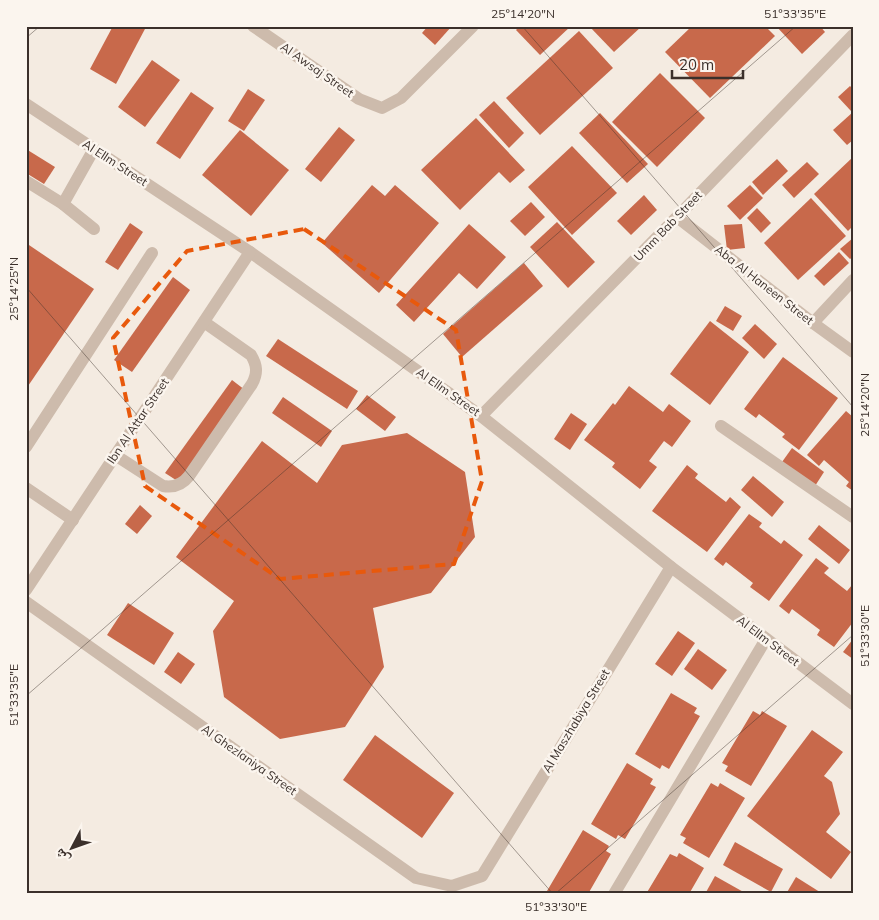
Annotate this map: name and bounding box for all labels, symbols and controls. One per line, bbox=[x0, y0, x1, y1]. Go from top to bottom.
text: 25°14'20"N bbox=[491, 6, 555, 21]
text: 51°33'35"E bbox=[764, 6, 826, 21]
street label: Al Awsaj Street bbox=[278, 39, 357, 100]
scale bar bbox=[672, 48, 743, 80]
text: 20 m bbox=[679, 55, 714, 74]
street label: Al Ellm Street bbox=[80, 136, 151, 189]
street label: Umm Bab Street bbox=[630, 187, 705, 264]
street label: Aba Al Haneen Street bbox=[712, 241, 817, 328]
text: 25°14'25"N bbox=[6, 257, 21, 321]
street label: Al Ellm Street bbox=[413, 364, 483, 419]
text: 25°14'20"N bbox=[857, 373, 872, 437]
street label: Ibn Al Attar Street bbox=[103, 375, 172, 466]
text: 51°33'30"E bbox=[857, 605, 872, 667]
street label: Al Ellm Street bbox=[734, 612, 803, 669]
text: 51°33'35"E bbox=[6, 664, 21, 726]
street label: Al Maszhabiya Street bbox=[539, 666, 613, 775]
street label: Al Ghezlaniya Street bbox=[199, 721, 300, 798]
north arrow bbox=[48, 822, 98, 872]
text: ش bbox=[50, 845, 74, 868]
text: 51°33'30"E bbox=[525, 899, 587, 914]

